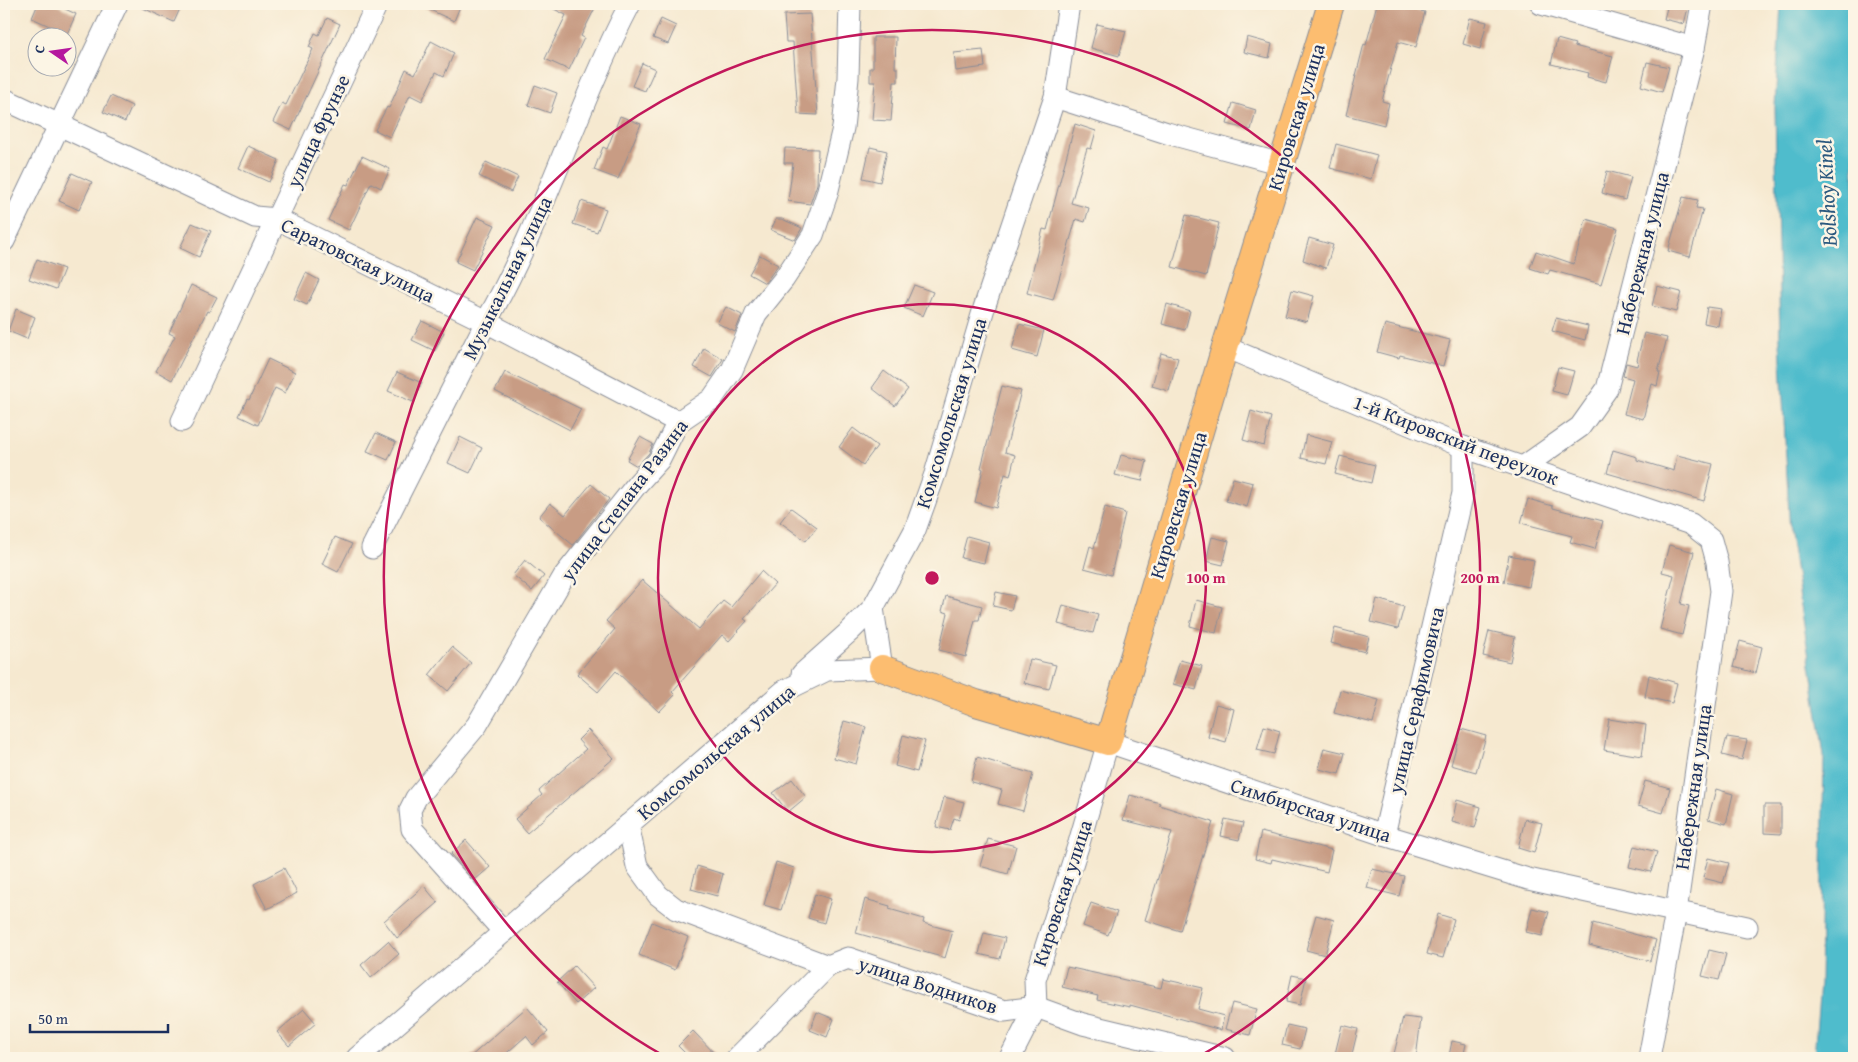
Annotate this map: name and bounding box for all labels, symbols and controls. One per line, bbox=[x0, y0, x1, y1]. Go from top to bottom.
north arrow bbox=[28, 28, 78, 78]
street label: Кировская улица bbox=[1259, 39, 1332, 194]
text: С bbox=[29, 43, 50, 55]
street label: улица Фрунзе bbox=[278, 69, 356, 193]
water label: Bolshoy Kinel bbox=[1808, 139, 1845, 248]
street label: Набережная улица bbox=[1607, 168, 1676, 337]
street label: Музыкальная улица bbox=[454, 191, 559, 364]
street label: Саратовская улица bbox=[276, 210, 440, 310]
street label: Комсомольская улица bbox=[908, 313, 993, 512]
street label: 1-й Кировский переулок bbox=[1349, 387, 1564, 492]
street label: улица Степана Разина bbox=[552, 412, 695, 588]
street label: Кировская улица bbox=[1141, 427, 1214, 582]
text: 100 m bbox=[1186, 567, 1226, 588]
text: 200 m bbox=[1460, 567, 1500, 588]
centre of rings bbox=[923, 569, 941, 587]
street label: улица Серафимовича bbox=[1380, 603, 1451, 797]
street label: Комсомольская улица bbox=[630, 677, 801, 826]
street label: Набережная улица bbox=[1667, 702, 1719, 872]
street label: Симбирская улица bbox=[1227, 770, 1396, 849]
street label: Кировская улица bbox=[1024, 815, 1099, 970]
street label: улица Водников bbox=[854, 948, 1001, 1021]
scale bar bbox=[30, 1002, 168, 1034]
text: 50 m bbox=[38, 1008, 69, 1029]

